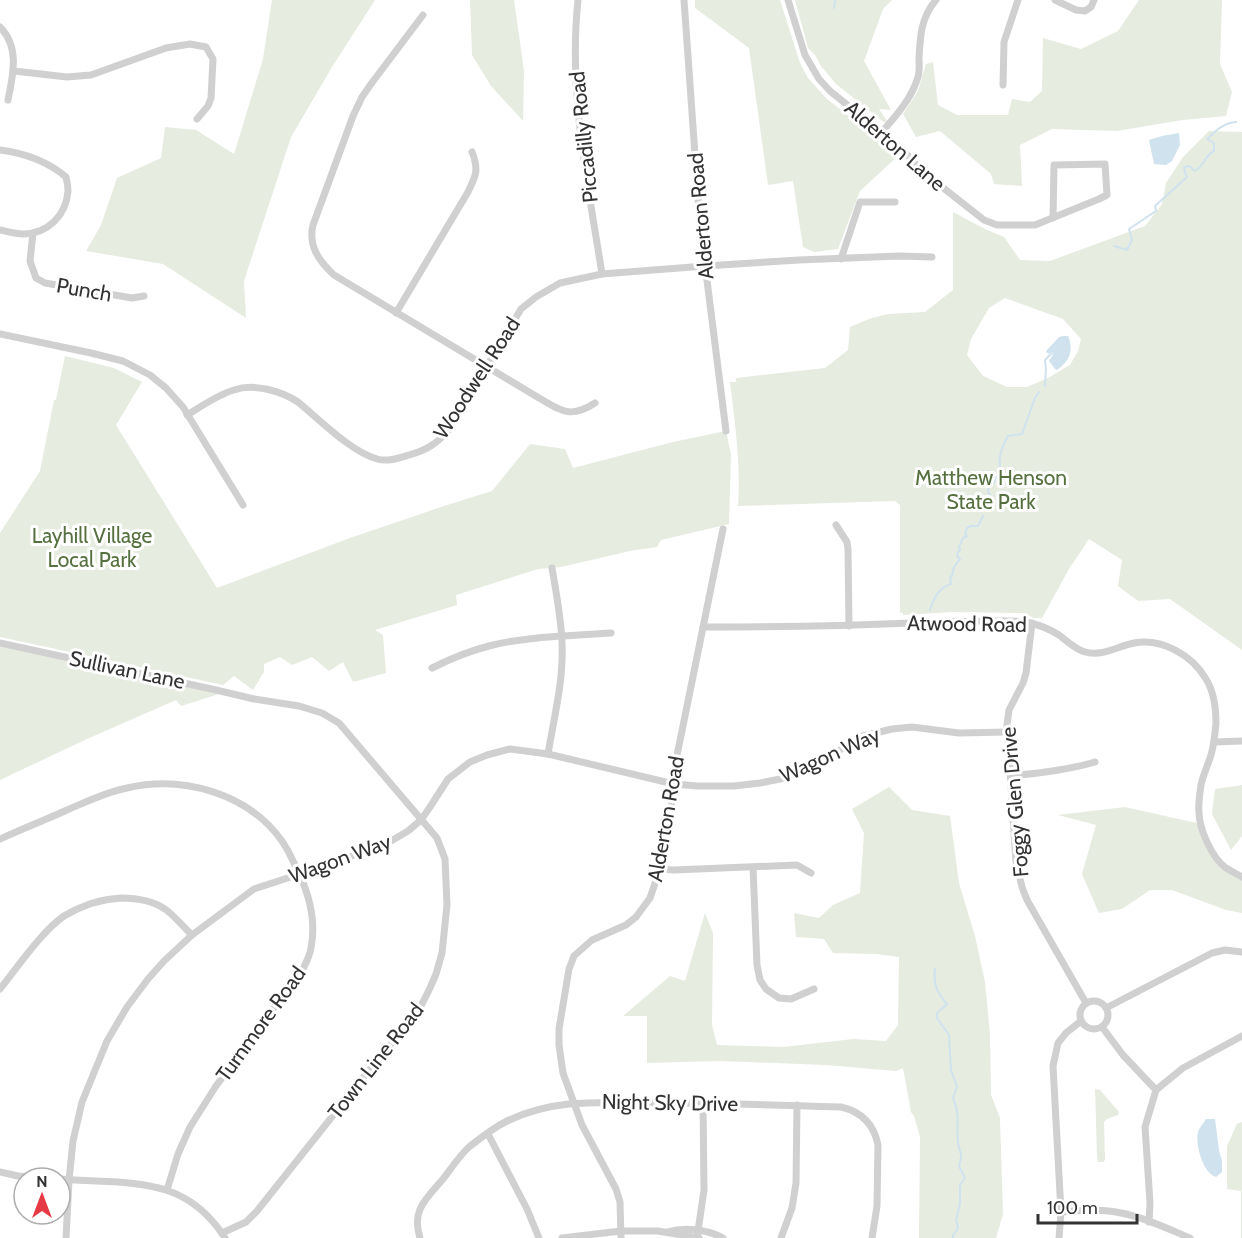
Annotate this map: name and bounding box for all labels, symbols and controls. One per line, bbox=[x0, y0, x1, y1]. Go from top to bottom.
street label: Piccadilly Road bbox=[564, 70, 603, 204]
street label: Alderton Lane bbox=[840, 95, 951, 196]
street label: Alderton Road bbox=[683, 152, 718, 281]
street label: Punch bbox=[55, 272, 114, 307]
street label: Woodwell Road bbox=[428, 312, 525, 443]
park label: Matthew Henson State Park bbox=[915, 465, 1067, 514]
park label: Layhill Village Local Park bbox=[32, 523, 153, 572]
street label: Atwood Road bbox=[907, 610, 1027, 637]
street label: Sullivan Lane bbox=[67, 645, 187, 694]
street label: Wagon Way bbox=[776, 721, 884, 788]
street label: Foggy Glen Drive bbox=[995, 725, 1034, 878]
street label: Alderton Road bbox=[642, 754, 689, 884]
street label: Wagon Way bbox=[285, 828, 395, 889]
street label: Turnmore Road bbox=[210, 961, 311, 1086]
street label: Town Line Road bbox=[323, 998, 429, 1124]
street label: Night Sky Drive bbox=[602, 1089, 739, 1116]
north arrow bbox=[12, 1166, 72, 1226]
text: N bbox=[36, 1172, 48, 1191]
scale bar bbox=[1038, 1187, 1137, 1225]
text: 100 m bbox=[1047, 1197, 1098, 1219]

